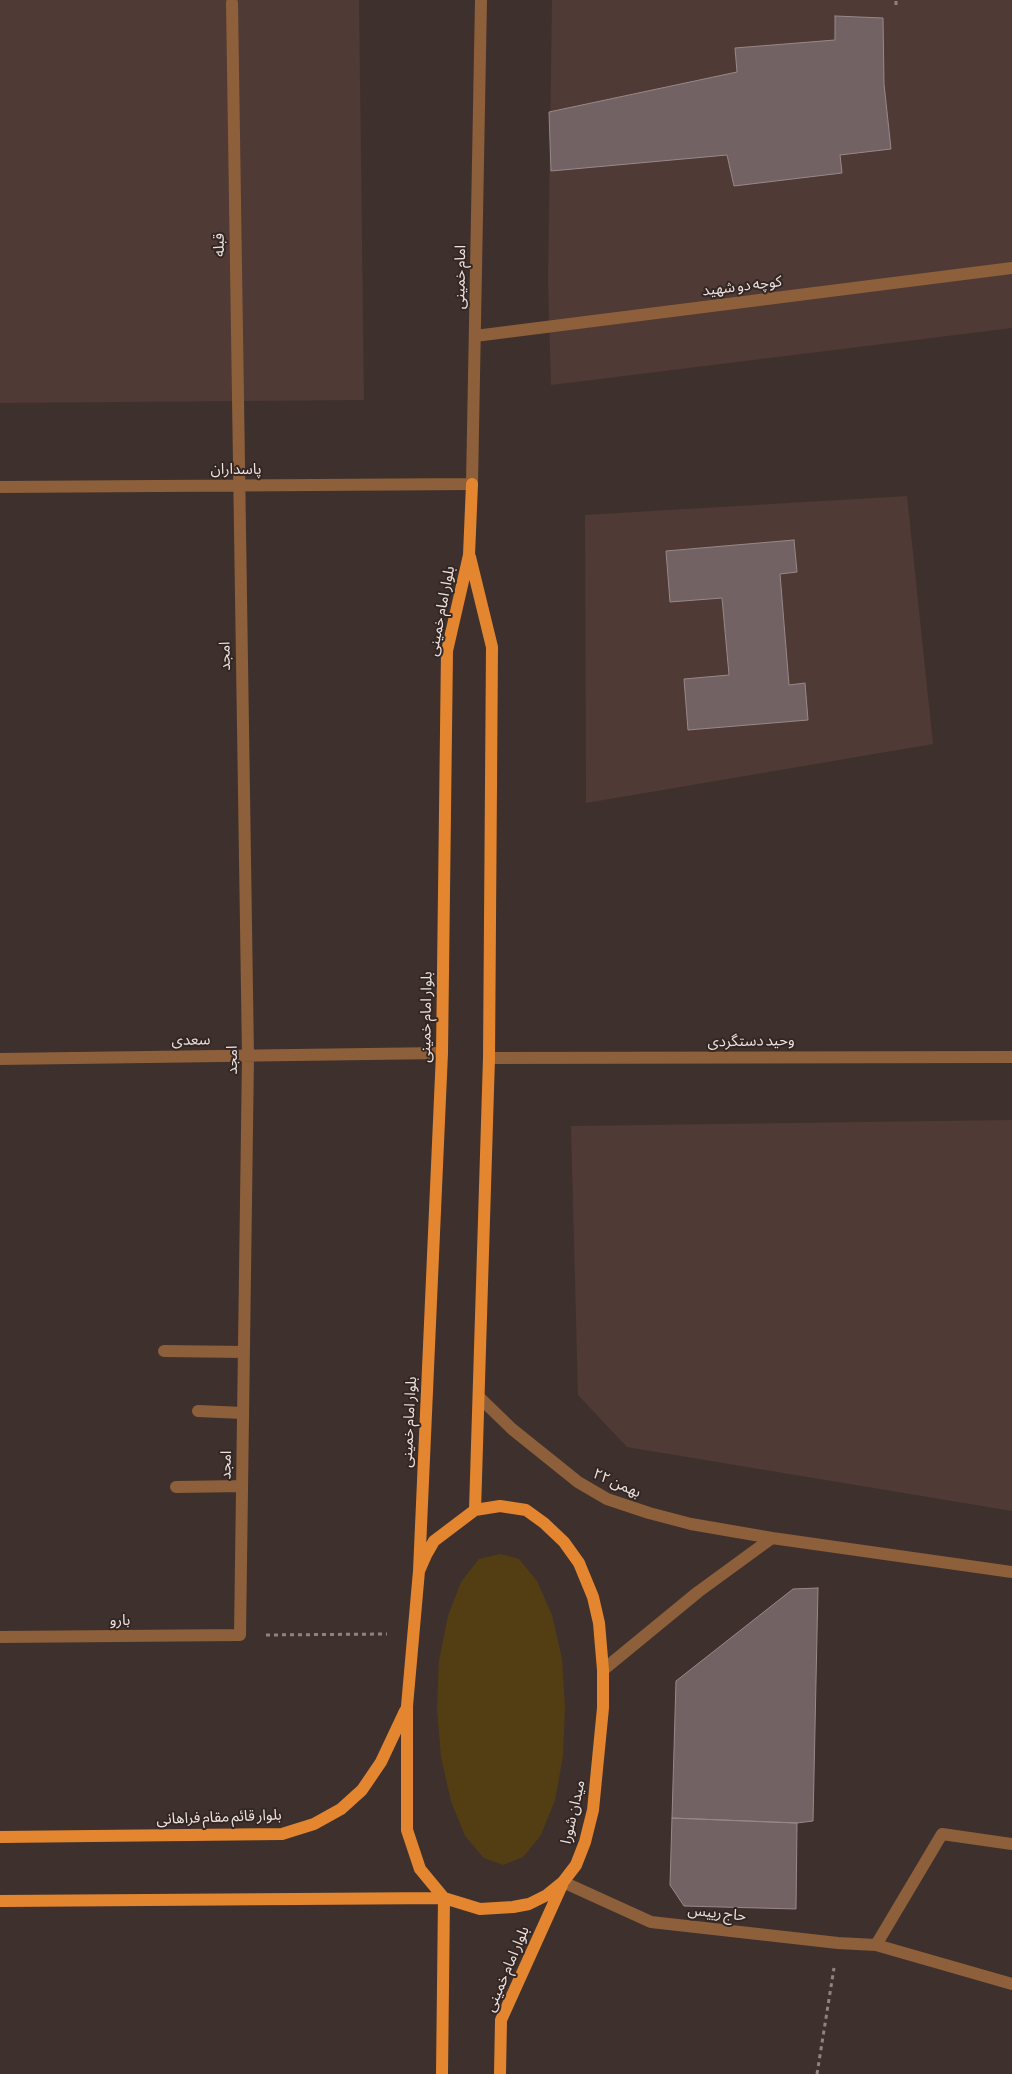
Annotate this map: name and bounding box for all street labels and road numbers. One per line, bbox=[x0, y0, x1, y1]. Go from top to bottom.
street label: قبله bbox=[210, 233, 228, 257]
street label: امام خمینی bbox=[450, 245, 470, 309]
street label: کوچه دو شهید bbox=[701, 272, 783, 300]
street label: پاسداران bbox=[210, 460, 262, 478]
street label: بلوار امام خمینی bbox=[423, 565, 459, 657]
street label: امجد bbox=[216, 641, 234, 671]
street label: بلوار امام خمینی bbox=[416, 971, 436, 1063]
street label: سعدی bbox=[171, 1031, 211, 1049]
street label: وحید دستگردی bbox=[707, 1031, 795, 1051]
street label: امجد bbox=[223, 1046, 241, 1074]
street label: بلوار امام خمینی bbox=[398, 1376, 420, 1468]
street label: امجد bbox=[217, 1450, 235, 1480]
street label: ۲۲ بهمن bbox=[590, 1465, 644, 1501]
street label: بارو bbox=[110, 1611, 130, 1629]
street label: میدان شورا bbox=[557, 1778, 589, 1846]
street label: بلوار قائم مقام فراهانی bbox=[156, 1806, 282, 1828]
street label: حاج رییس bbox=[687, 1901, 747, 1925]
street label: بلوار امام خمینی bbox=[481, 1924, 533, 2014]

